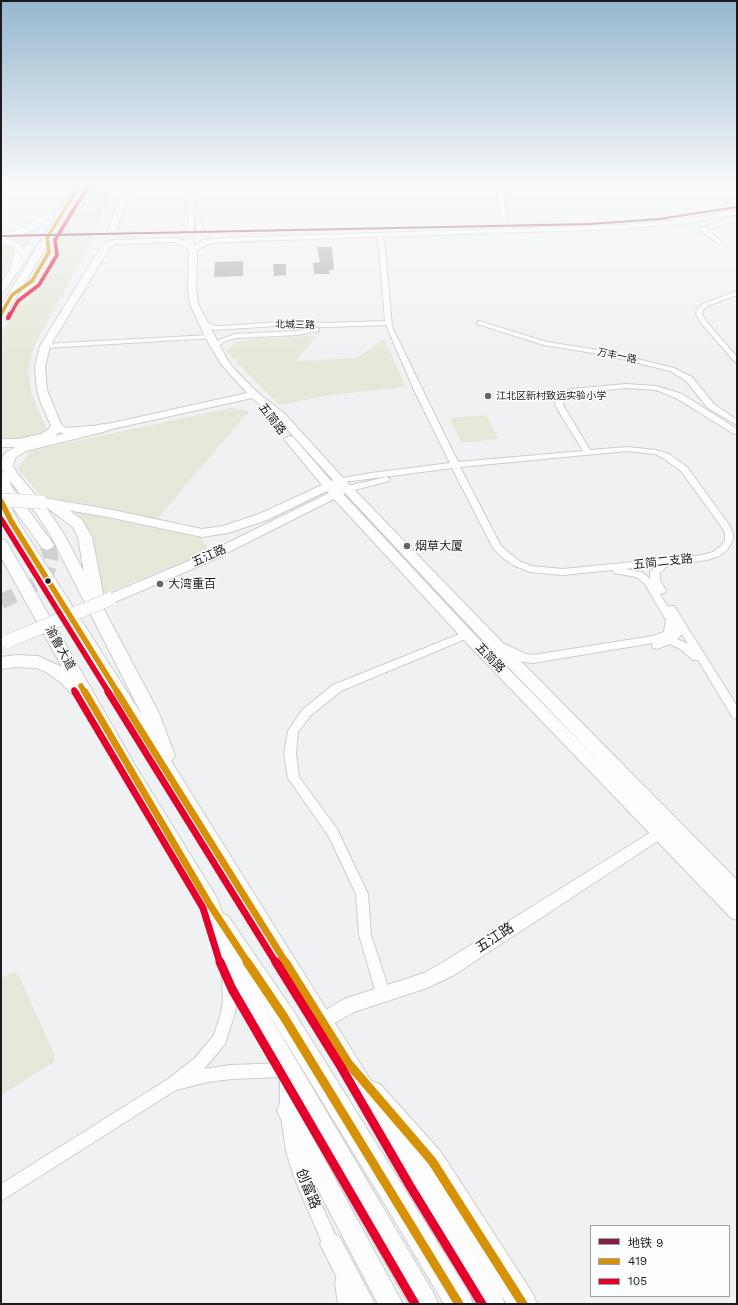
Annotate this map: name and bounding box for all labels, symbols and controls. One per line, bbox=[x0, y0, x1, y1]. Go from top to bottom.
street label: 北城三路 bbox=[275, 319, 315, 331]
street label: 万丰一路 bbox=[596, 346, 638, 366]
place label: 江北区新村致远实验小学 bbox=[496, 390, 606, 402]
marker: 江北区新村致远实验小学 bbox=[483, 391, 493, 401]
street label: 五简路 bbox=[255, 400, 289, 438]
place label: 烟草大厦 bbox=[415, 539, 463, 553]
marker: 烟草大厦 bbox=[402, 541, 412, 551]
street label: 五江路 bbox=[190, 542, 228, 570]
street label: 五简二支路 bbox=[632, 552, 694, 572]
unlabelled marker bbox=[43, 576, 53, 586]
place label: 大湾重百 bbox=[168, 577, 216, 591]
marker: 大湾重百 bbox=[155, 579, 165, 589]
street label: 渝鲁大道 bbox=[42, 624, 78, 672]
street label: 五简路 bbox=[472, 640, 508, 676]
street label: 五江路 bbox=[473, 920, 517, 956]
street label: 创富路 bbox=[292, 1166, 324, 1212]
legend bbox=[590, 1225, 730, 1297]
text: 地铁 9 bbox=[628, 1236, 664, 1250]
text: 419 bbox=[628, 1254, 647, 1268]
text: 105 bbox=[628, 1274, 647, 1288]

